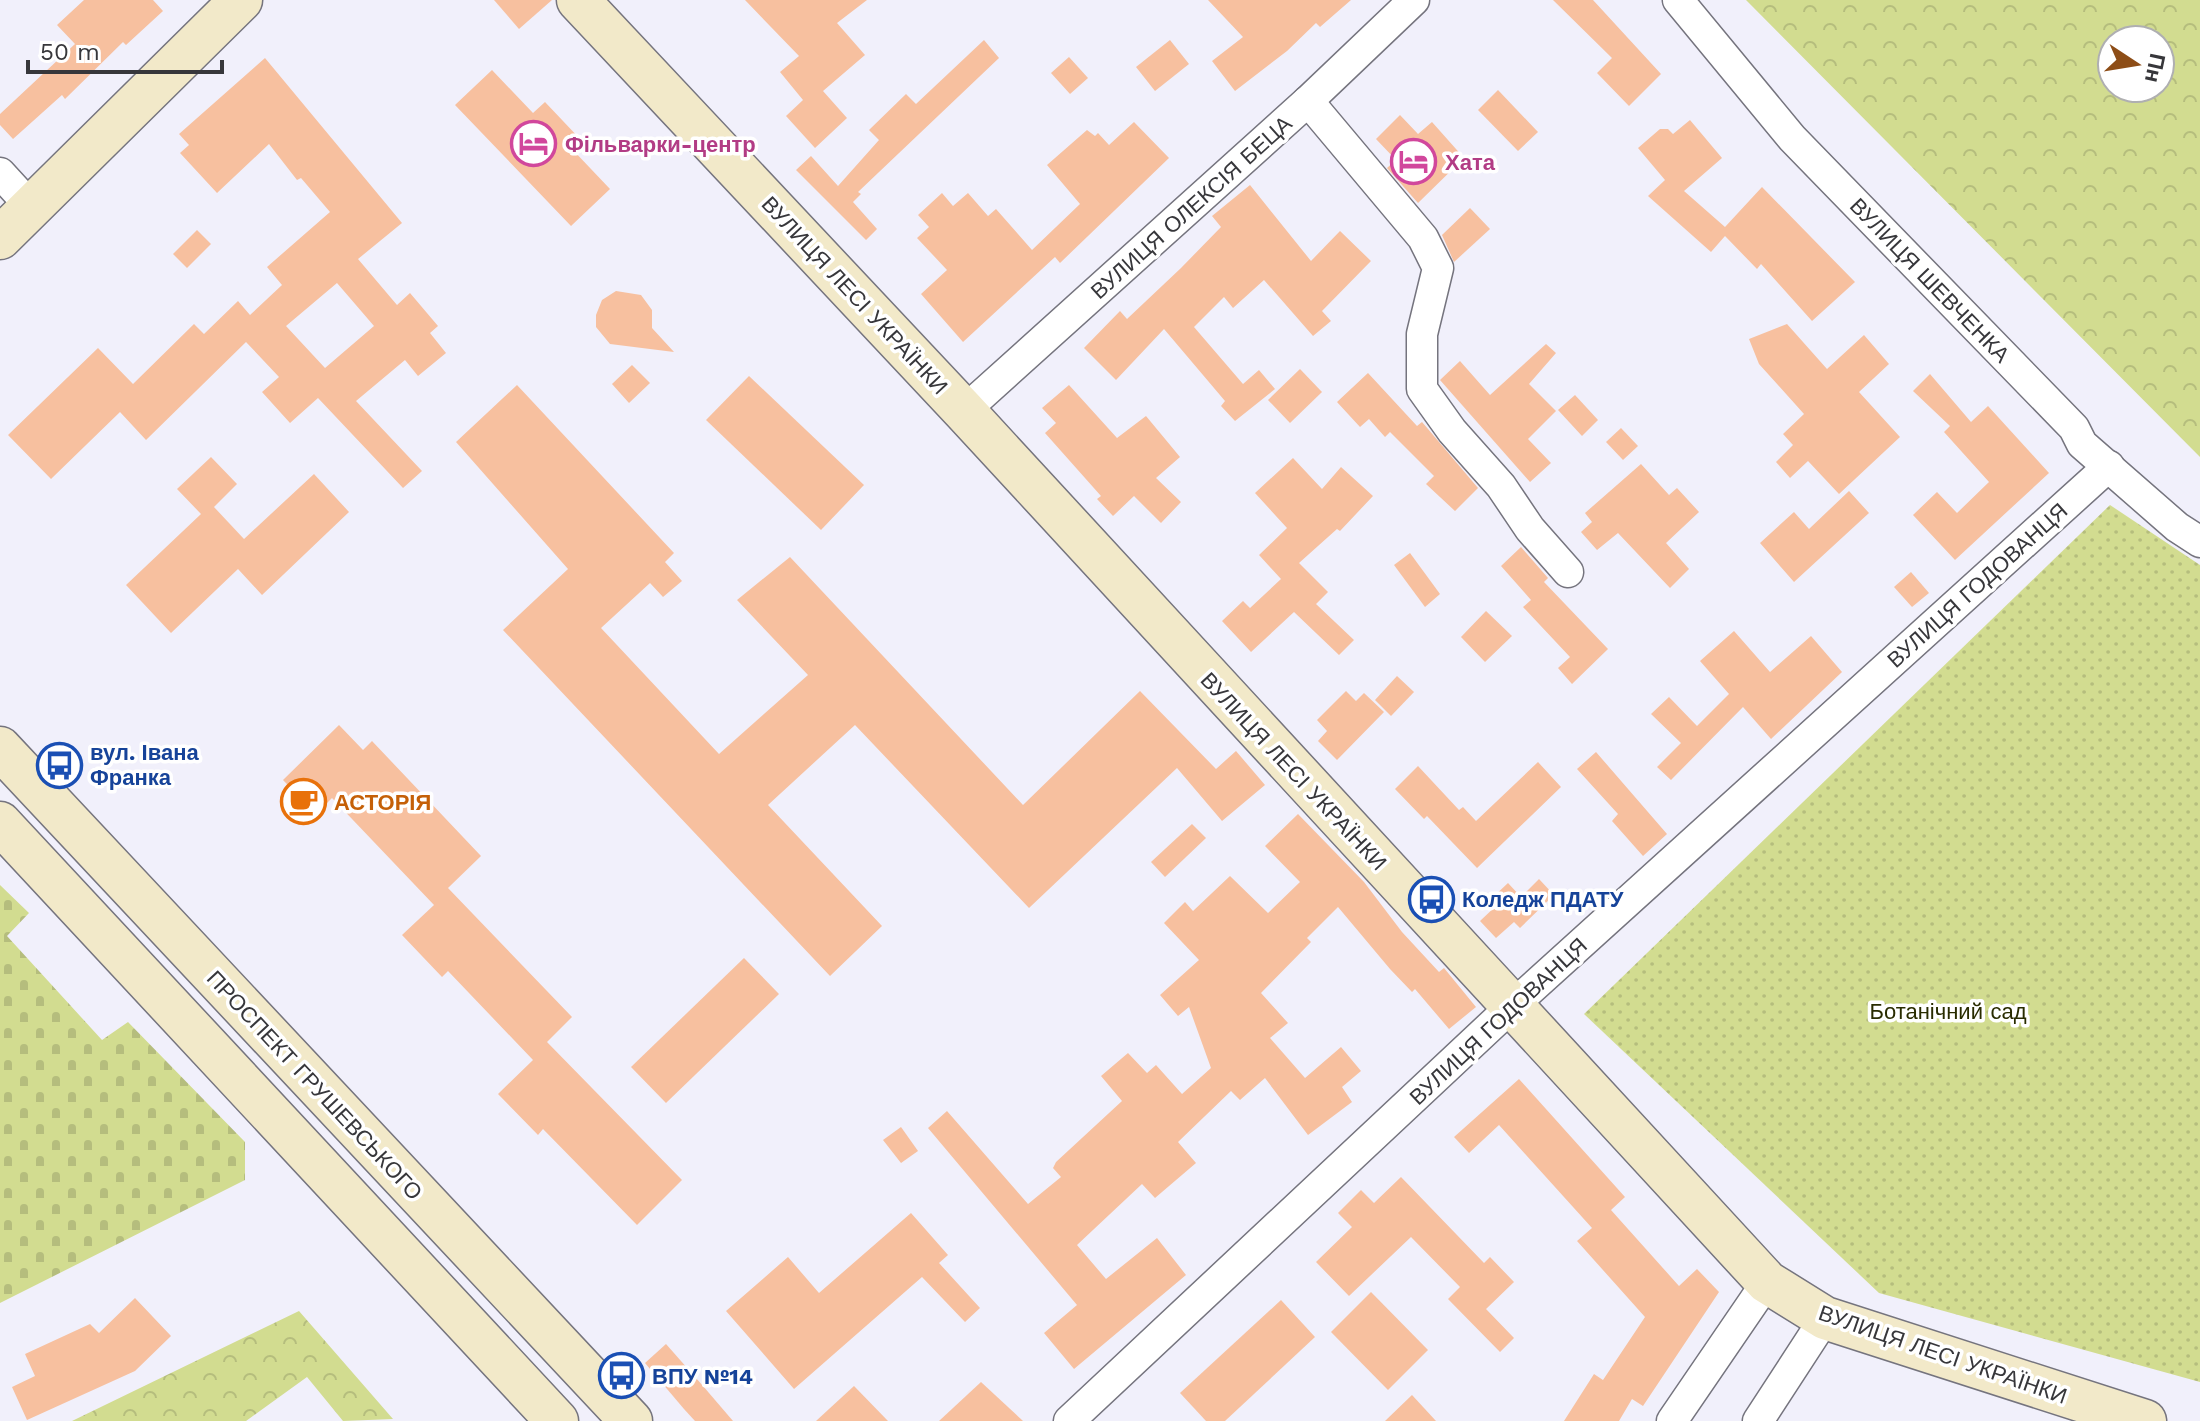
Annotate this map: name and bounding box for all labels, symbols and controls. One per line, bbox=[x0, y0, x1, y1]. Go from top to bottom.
scale bar bbox=[28, 24, 222, 74]
north arrow bbox=[2096, 24, 2176, 104]
text: 50 m bbox=[40, 38, 100, 66]
text: Пн bbox=[2140, 51, 2170, 85]
street label: ВУЛИЦЯ ОЛЕКСІЯ БЕЦА bbox=[1086, 111, 1297, 304]
hotel icon: Фільварки-центр bbox=[510, 120, 558, 168]
place label: Фільварки-центр bbox=[565, 132, 756, 157]
hotel icon: Хата bbox=[1390, 138, 1438, 186]
place label: Хата bbox=[1445, 150, 1496, 175]
street label: ВУЛИЦЯ ЛЕСІ УКРАЇНКИ bbox=[756, 191, 953, 399]
street label: ВУЛИЦЯ ШЕВЧЕНКА bbox=[1845, 193, 2015, 368]
street label: ВУЛИЦЯ ГОДОВАНЦЯ bbox=[1882, 498, 2072, 673]
street label: ВУЛИЦЯ ЛЕСІ УКРАЇНКИ bbox=[1195, 667, 1392, 875]
place label: вул. Івана Франка bbox=[90, 740, 199, 790]
bus stop icon: вул. Івана Франка bbox=[35, 741, 83, 789]
cafe icon: АСТОРІЯ bbox=[279, 778, 327, 826]
place label: АСТОРІЯ bbox=[334, 790, 431, 815]
bus stop icon: Коледж ПДАТУ bbox=[1407, 875, 1455, 923]
place label: Коледж ПДАТУ bbox=[1462, 887, 1624, 912]
street label: ВУЛИЦЯ ГОДОВАНЦЯ bbox=[1405, 933, 1592, 1110]
street label: ПРОСПЕКТ ГРУШЕВСЬКОГО bbox=[202, 966, 427, 1205]
park label: Ботанічний сад bbox=[1869, 999, 2027, 1024]
street label: ВУЛИЦЯ ЛЕСІ УКРАЇНКИ bbox=[1815, 1300, 2070, 1409]
bus stop icon: ВПУ №14 bbox=[597, 1352, 645, 1400]
place label: ВПУ №14 bbox=[652, 1364, 753, 1389]

